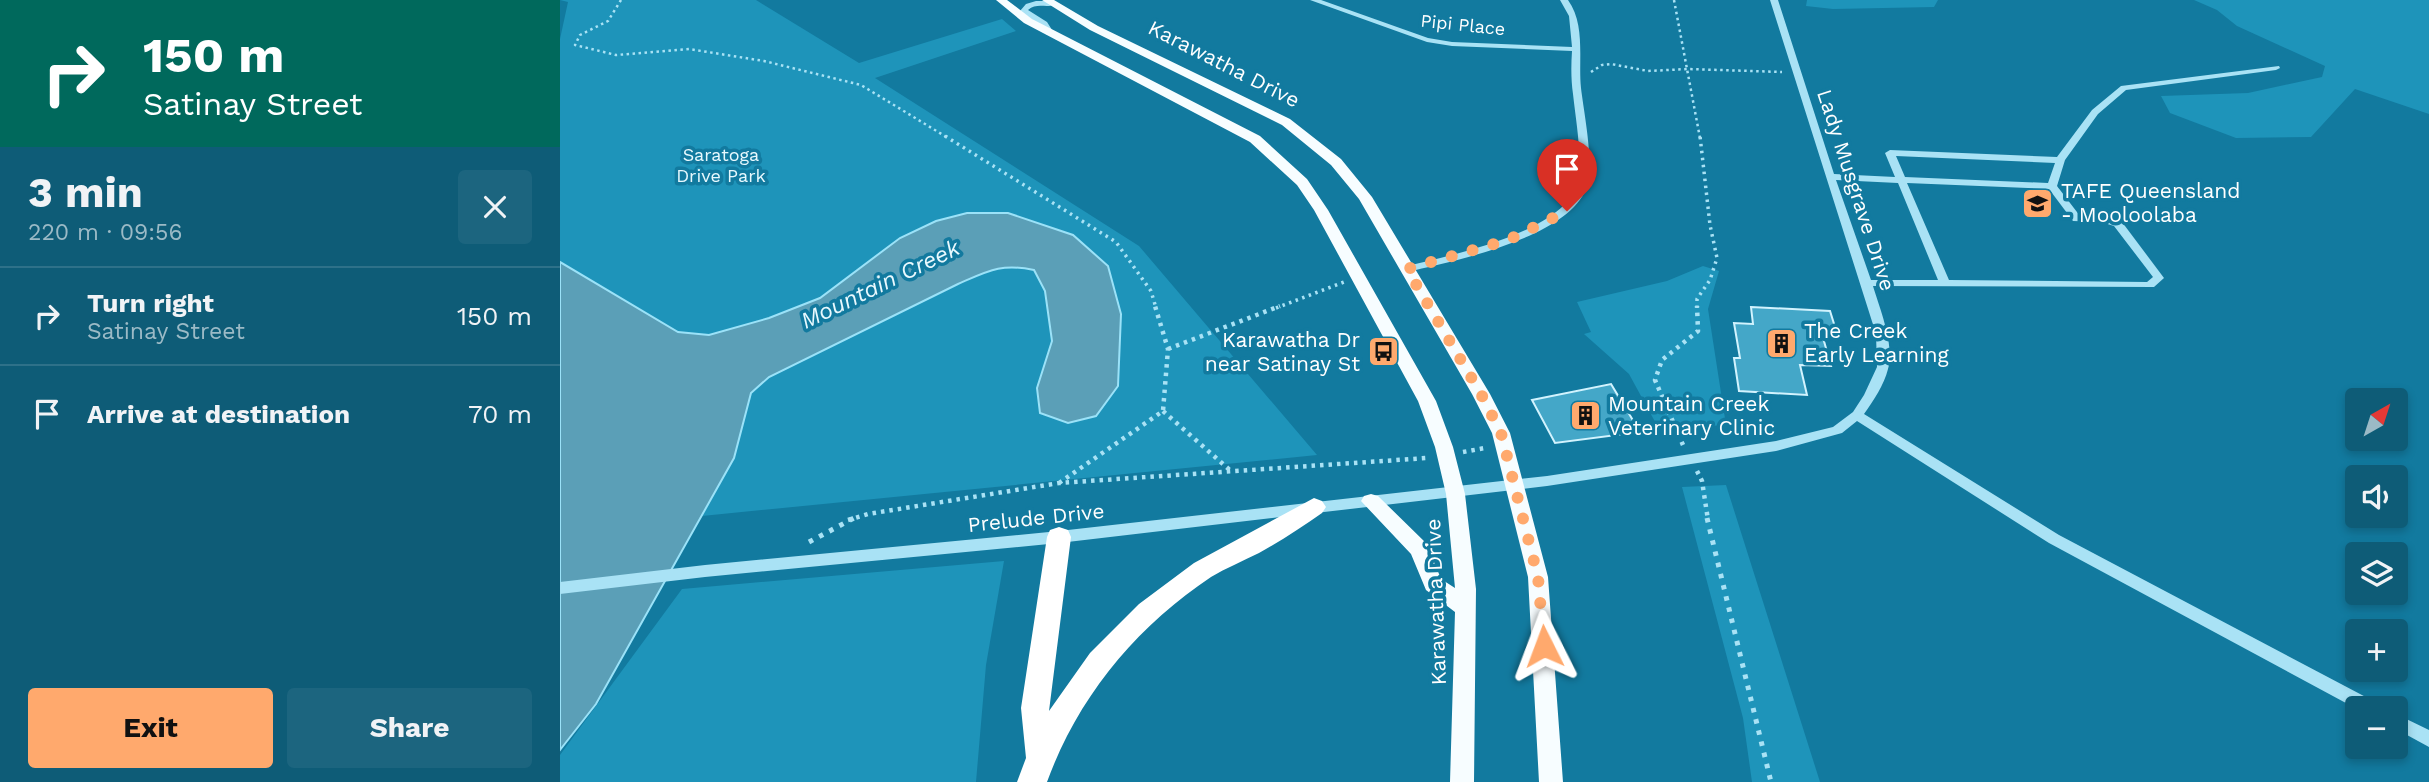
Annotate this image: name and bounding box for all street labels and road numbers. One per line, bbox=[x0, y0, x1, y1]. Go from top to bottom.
street label: Pipi Place bbox=[1420, 10, 1506, 39]
street label: Karawatha Drive bbox=[1144, 15, 1304, 113]
street label: Lady Musgrave Drive bbox=[1812, 86, 1901, 294]
street label: Prelude Drive bbox=[966, 498, 1105, 537]
street label: Karawatha Drive bbox=[1420, 518, 1451, 686]

